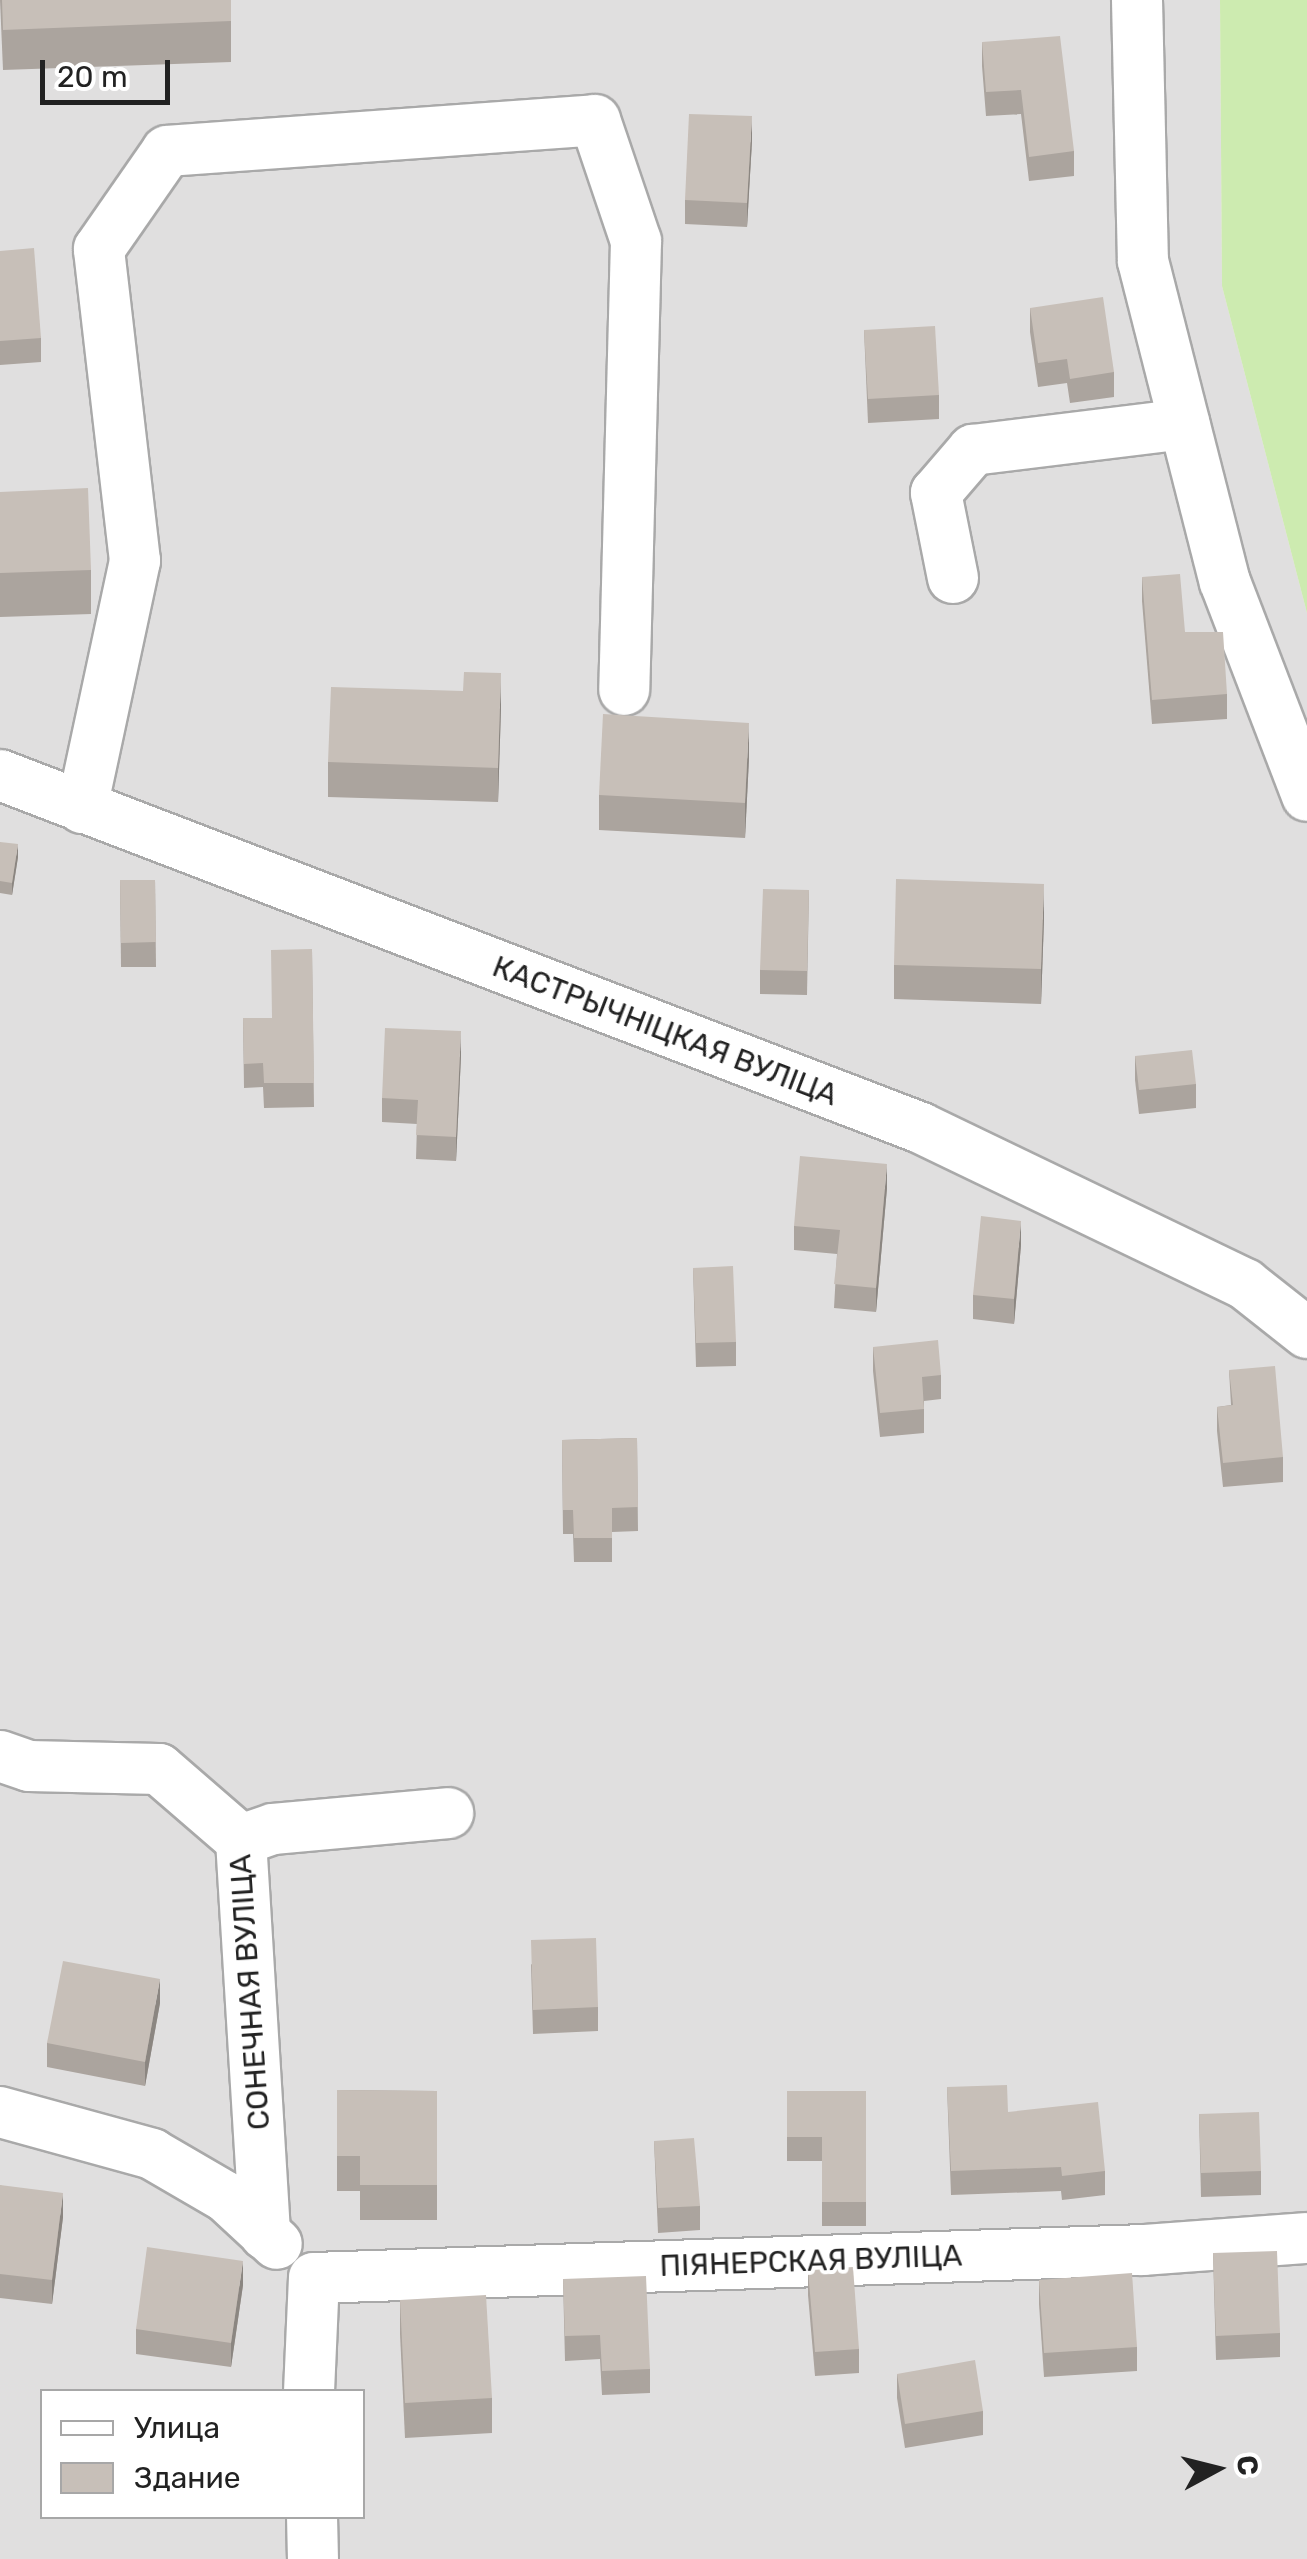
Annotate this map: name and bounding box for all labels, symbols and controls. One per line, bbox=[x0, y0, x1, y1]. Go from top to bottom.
scale bar bbox=[45, 40, 175, 102]
text: 20 m bbox=[57, 59, 128, 95]
street label: КАСТРЫЧНІЦКАЯ ВУЛІЦА bbox=[487, 949, 843, 1113]
street label: СОНЕЧНАЯ ВУЛІЦА bbox=[222, 1853, 278, 2131]
street label: ПІЯНЕРСКАЯ ВУЛІЦА bbox=[659, 2238, 963, 2284]
legend bbox=[40, 2389, 365, 2519]
text: Улица bbox=[134, 2410, 220, 2446]
north arrow bbox=[1167, 2419, 1267, 2519]
text: С bbox=[1230, 2454, 1265, 2477]
text: Здание bbox=[134, 2460, 241, 2496]

